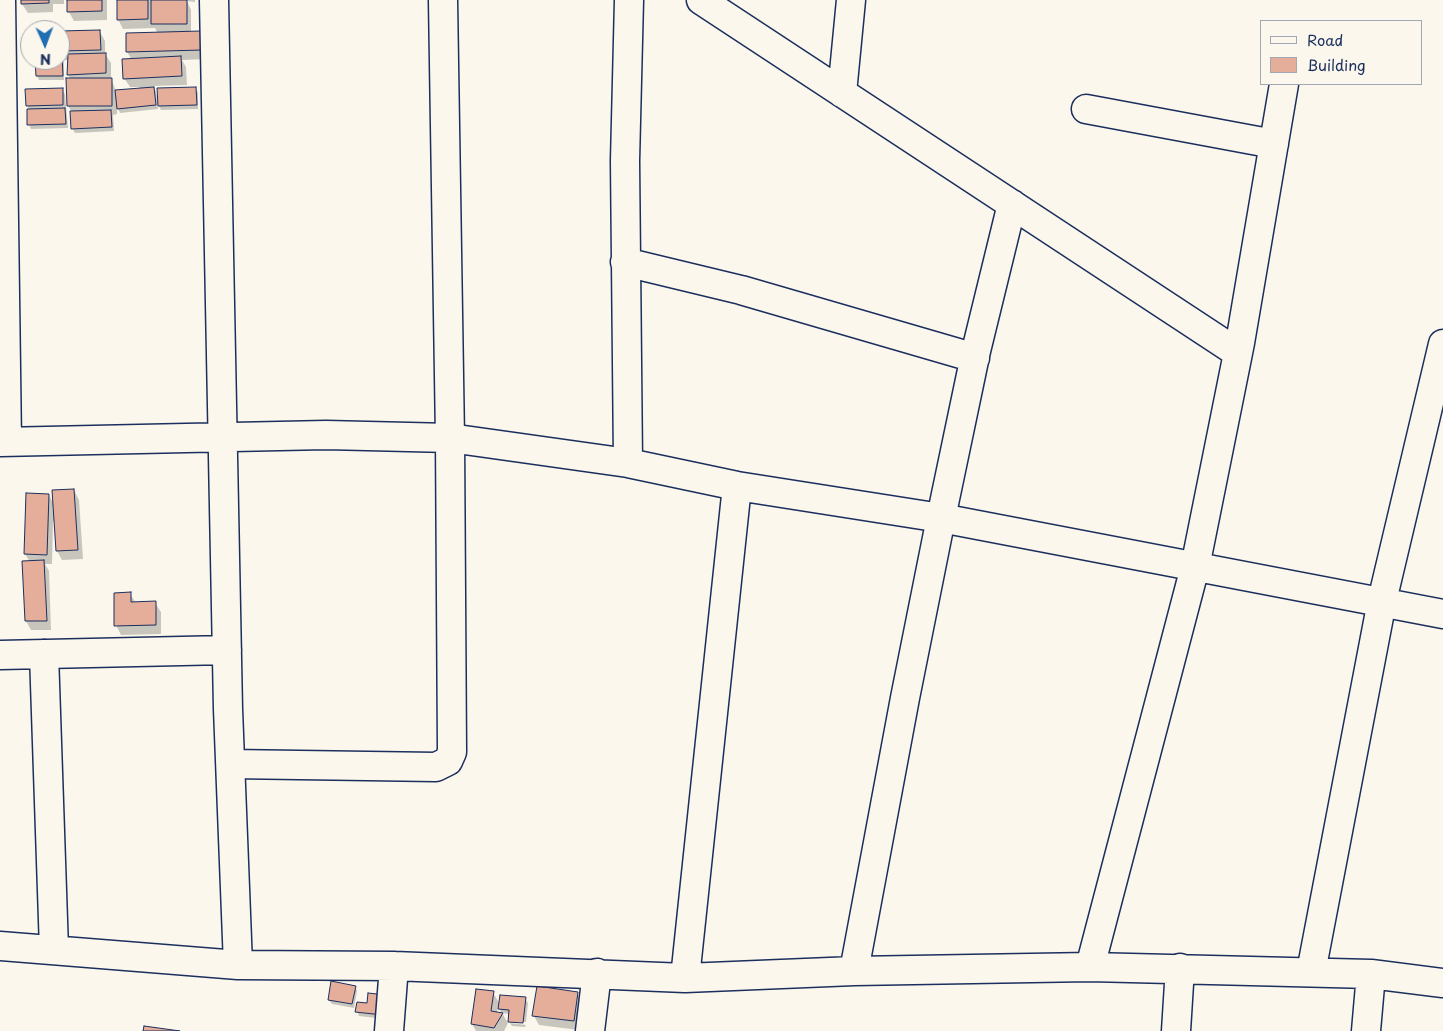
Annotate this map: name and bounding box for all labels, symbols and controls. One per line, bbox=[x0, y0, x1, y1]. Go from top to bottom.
north arrow bbox=[20, 20, 70, 70]
legend bbox=[1260, 20, 1423, 85]
text: Road bbox=[1307, 28, 1343, 51]
text: N bbox=[40, 49, 51, 70]
text: Building bbox=[1307, 53, 1366, 76]

